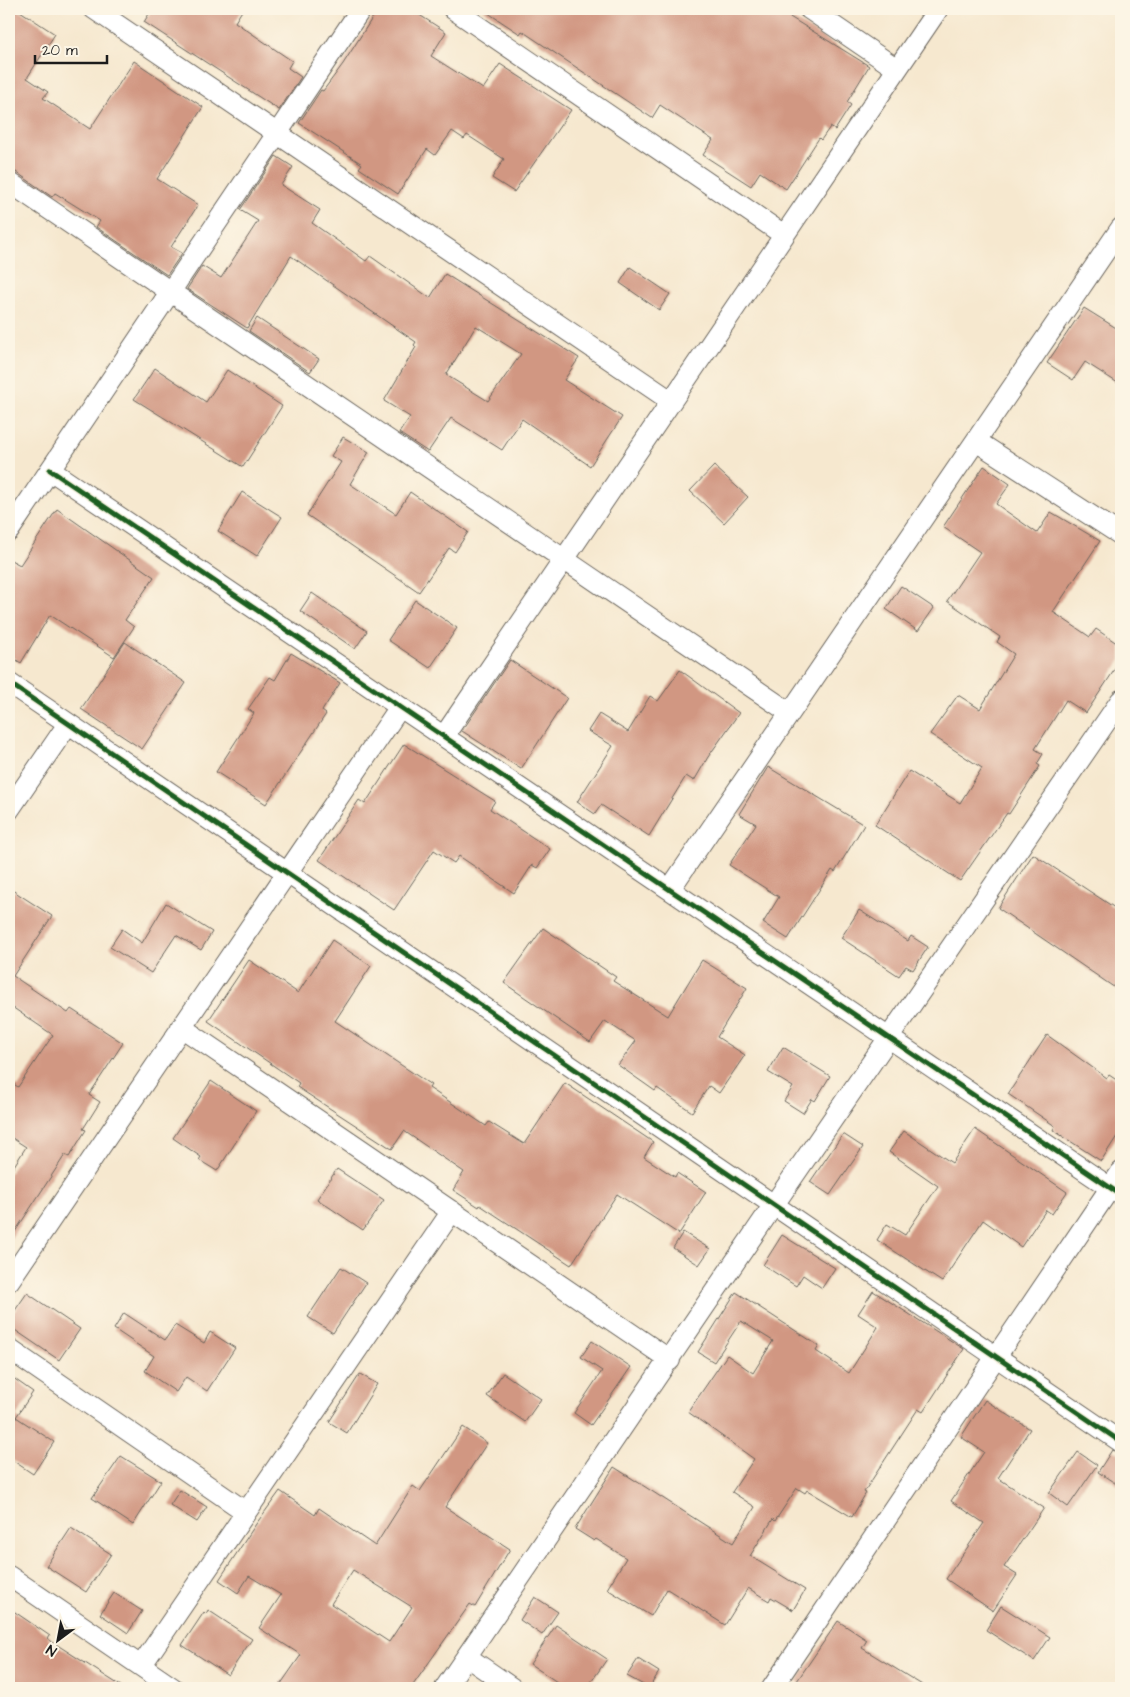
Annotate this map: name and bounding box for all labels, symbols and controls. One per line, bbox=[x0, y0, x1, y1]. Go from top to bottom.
scale bar bbox=[35, 32, 108, 64]
text: 20 m bbox=[42, 40, 78, 61]
north arrow bbox=[32, 1614, 82, 1664]
text: N bbox=[42, 1639, 61, 1661]

